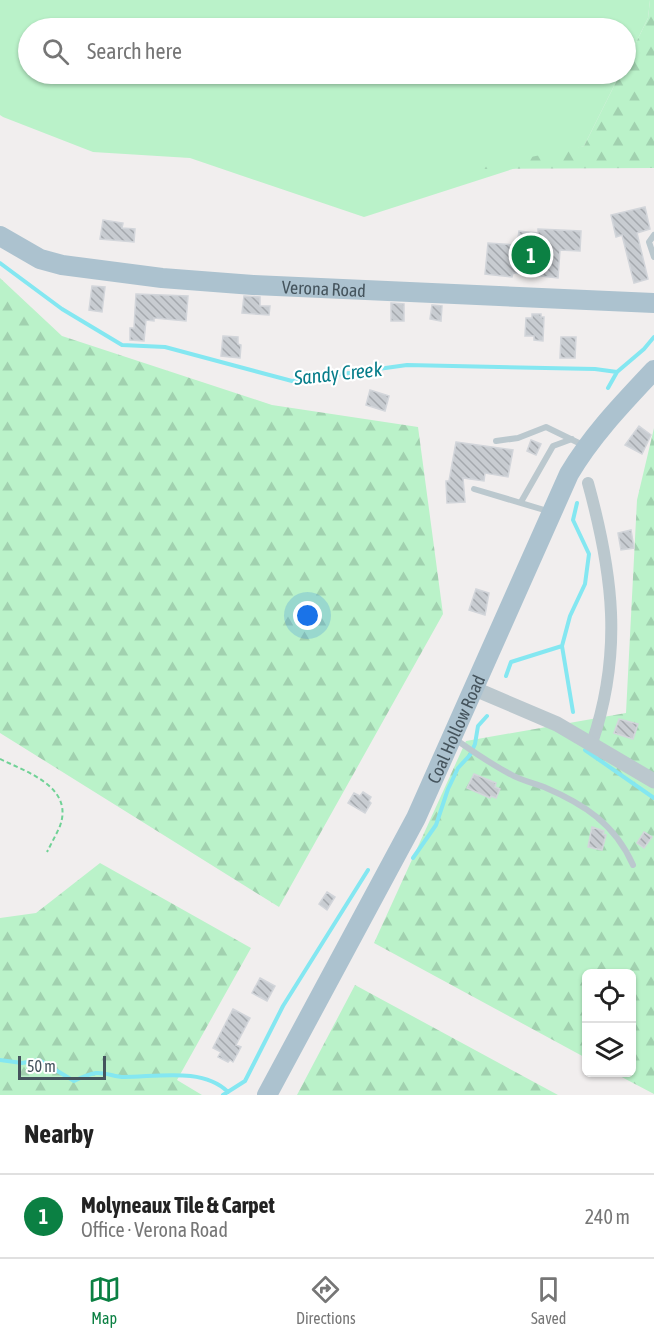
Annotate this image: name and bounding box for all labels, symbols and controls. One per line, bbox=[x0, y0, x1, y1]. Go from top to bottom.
search box bbox=[18, 18, 636, 84]
icon: search bbox=[39, 35, 72, 68]
text: Search here bbox=[87, 38, 182, 64]
pin: 1 bbox=[512, 232, 550, 278]
street label: Verona Road bbox=[281, 276, 366, 301]
water label: Sandy Creek bbox=[292, 357, 384, 389]
your location bbox=[293, 601, 322, 630]
street label: Coal Hollow Road bbox=[422, 671, 489, 786]
map controls bbox=[582, 969, 636, 1077]
button: locate bbox=[582, 969, 636, 1023]
button: layers bbox=[582, 1023, 636, 1077]
scale bar bbox=[18, 1053, 106, 1080]
text: 50 m bbox=[27, 1057, 56, 1075]
text: Nearby bbox=[24, 1119, 94, 1149]
text: Molyneaux Tile & Carpet bbox=[81, 1192, 275, 1218]
text: 1 bbox=[39, 1205, 48, 1228]
text: 240 m bbox=[585, 1205, 630, 1228]
text: Office · Verona Road bbox=[81, 1218, 228, 1241]
tab: Map bbox=[88, 1273, 121, 1327]
tab: Directions bbox=[296, 1273, 356, 1327]
tab: Saved bbox=[531, 1273, 566, 1327]

